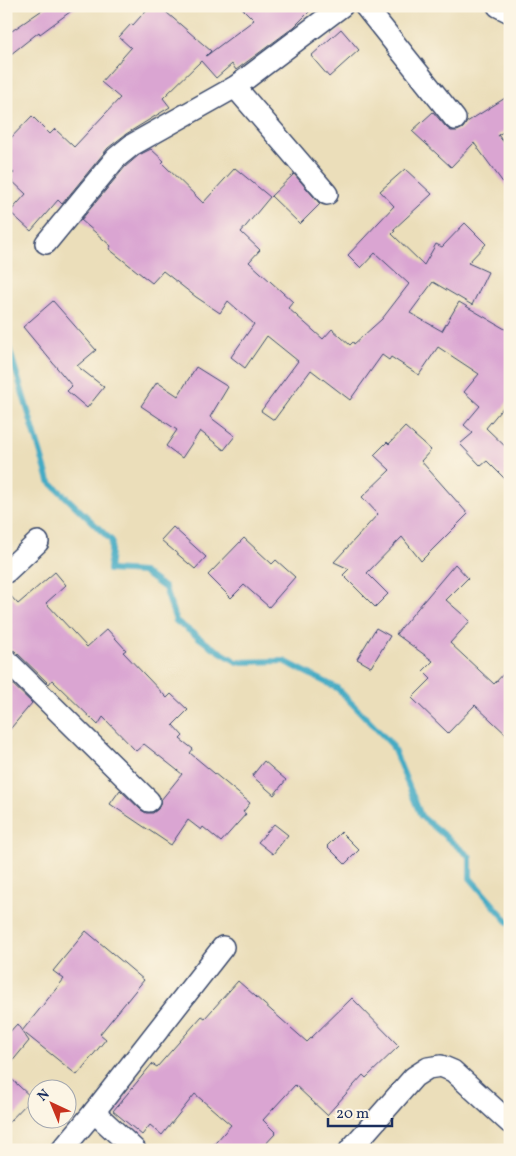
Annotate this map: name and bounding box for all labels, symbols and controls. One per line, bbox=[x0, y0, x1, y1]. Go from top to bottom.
north arrow bbox=[28, 1078, 78, 1128]
text: N bbox=[34, 1085, 54, 1106]
scale bar bbox=[328, 1096, 392, 1128]
text: 20 m bbox=[336, 1104, 369, 1125]

